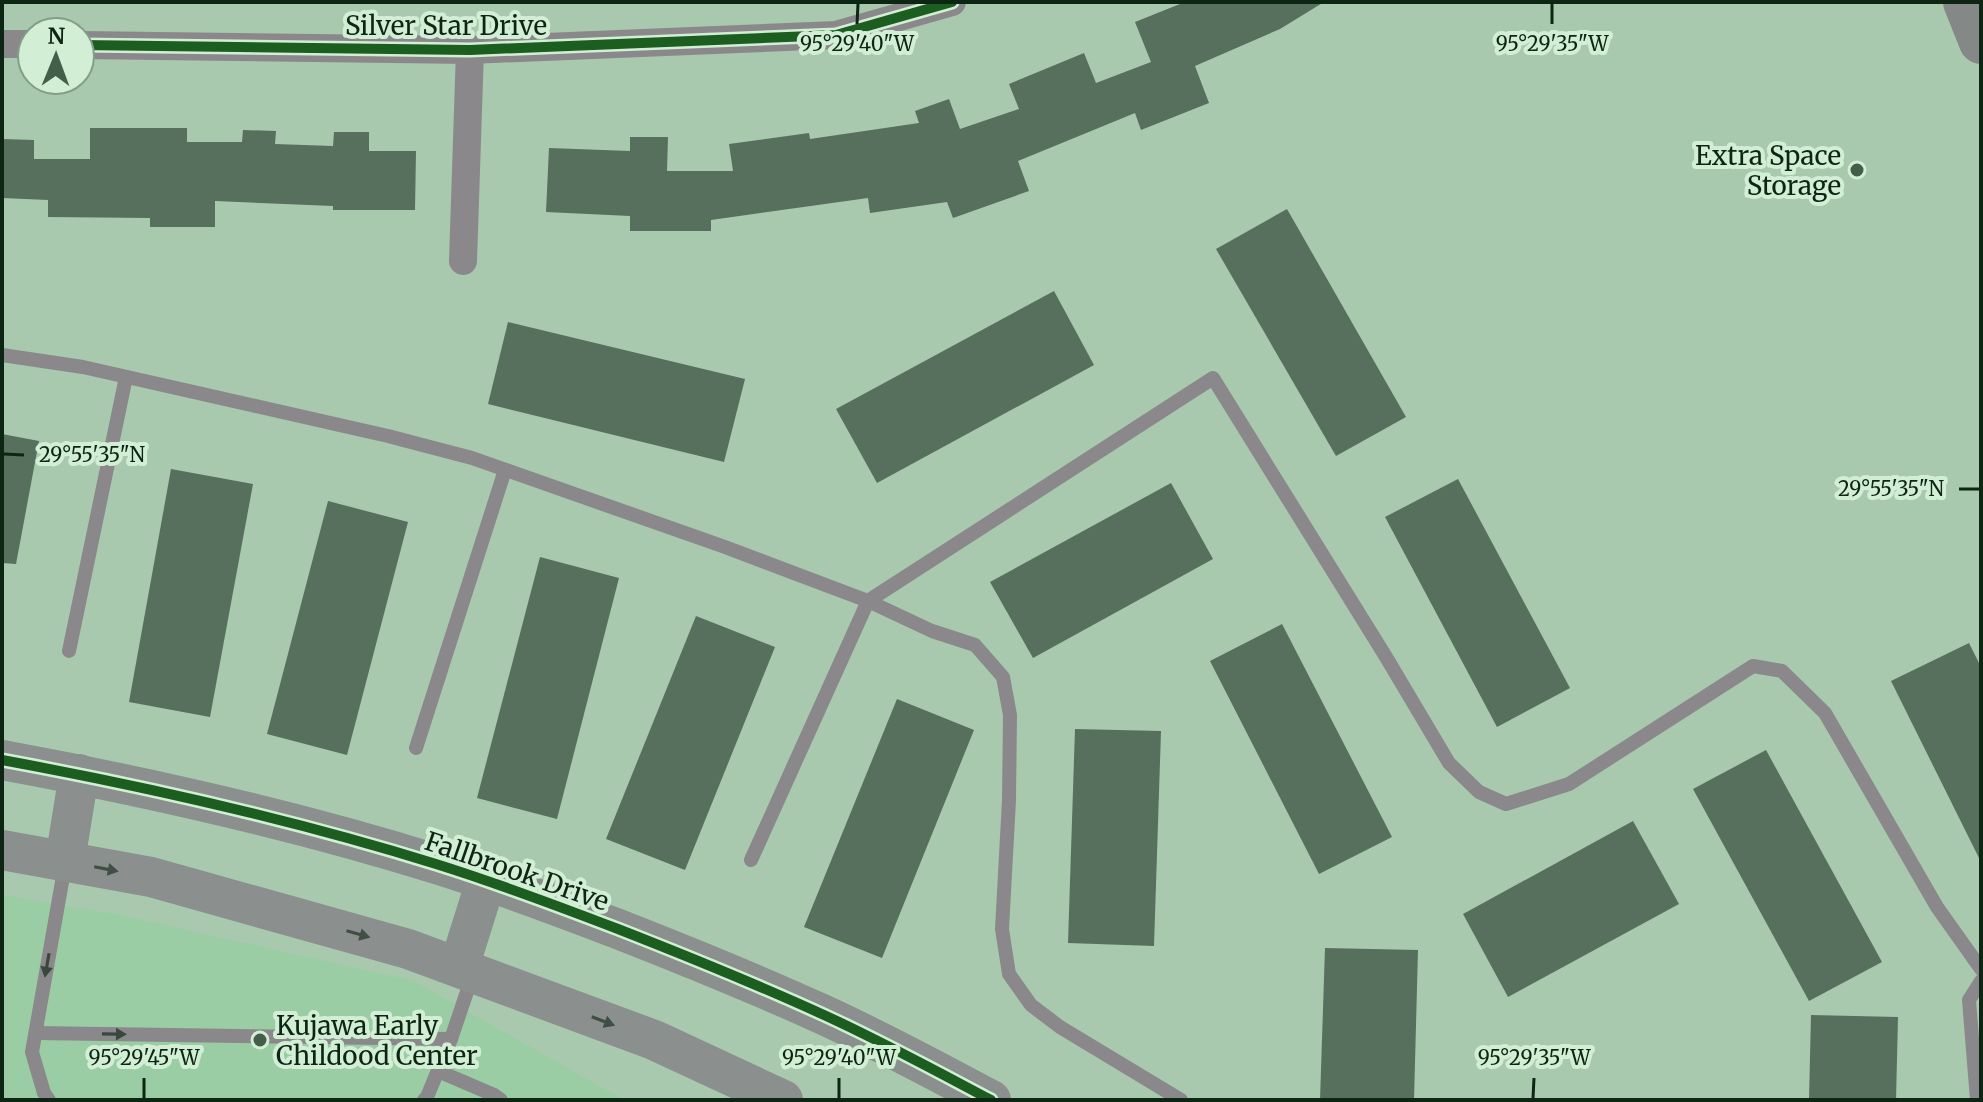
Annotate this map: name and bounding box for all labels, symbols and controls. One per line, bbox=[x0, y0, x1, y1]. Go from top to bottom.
street label: Silver Star Drive bbox=[345, 9, 547, 42]
north arrow bbox=[16, 16, 96, 96]
text: N bbox=[47, 22, 66, 50]
text: 95°29'40"W bbox=[800, 31, 915, 56]
text: 95°29'35"W bbox=[1496, 31, 1609, 56]
place label: Extra Space Storage bbox=[1695, 139, 1841, 202]
marker: Extra Space Storage bbox=[1848, 161, 1866, 179]
text: 29°55'35"N bbox=[39, 442, 146, 467]
text: 29°55'35"N bbox=[1838, 476, 1945, 501]
street label: Fallbrook Drive bbox=[421, 824, 613, 918]
one-way arrow bbox=[94, 863, 119, 875]
one-way arrow bbox=[345, 929, 370, 941]
one-way arrow bbox=[41, 953, 53, 978]
place label: Kujawa Early Childood Center bbox=[276, 1009, 478, 1072]
one-way arrow bbox=[591, 1015, 615, 1028]
one-way arrow bbox=[102, 1027, 127, 1040]
marker: Kujawa Early Childood Center bbox=[251, 1031, 269, 1049]
text: 95°29'45"W bbox=[89, 1045, 201, 1070]
text: 95°29'40"W bbox=[782, 1045, 897, 1070]
text: 95°29'35"W bbox=[1478, 1045, 1591, 1070]

